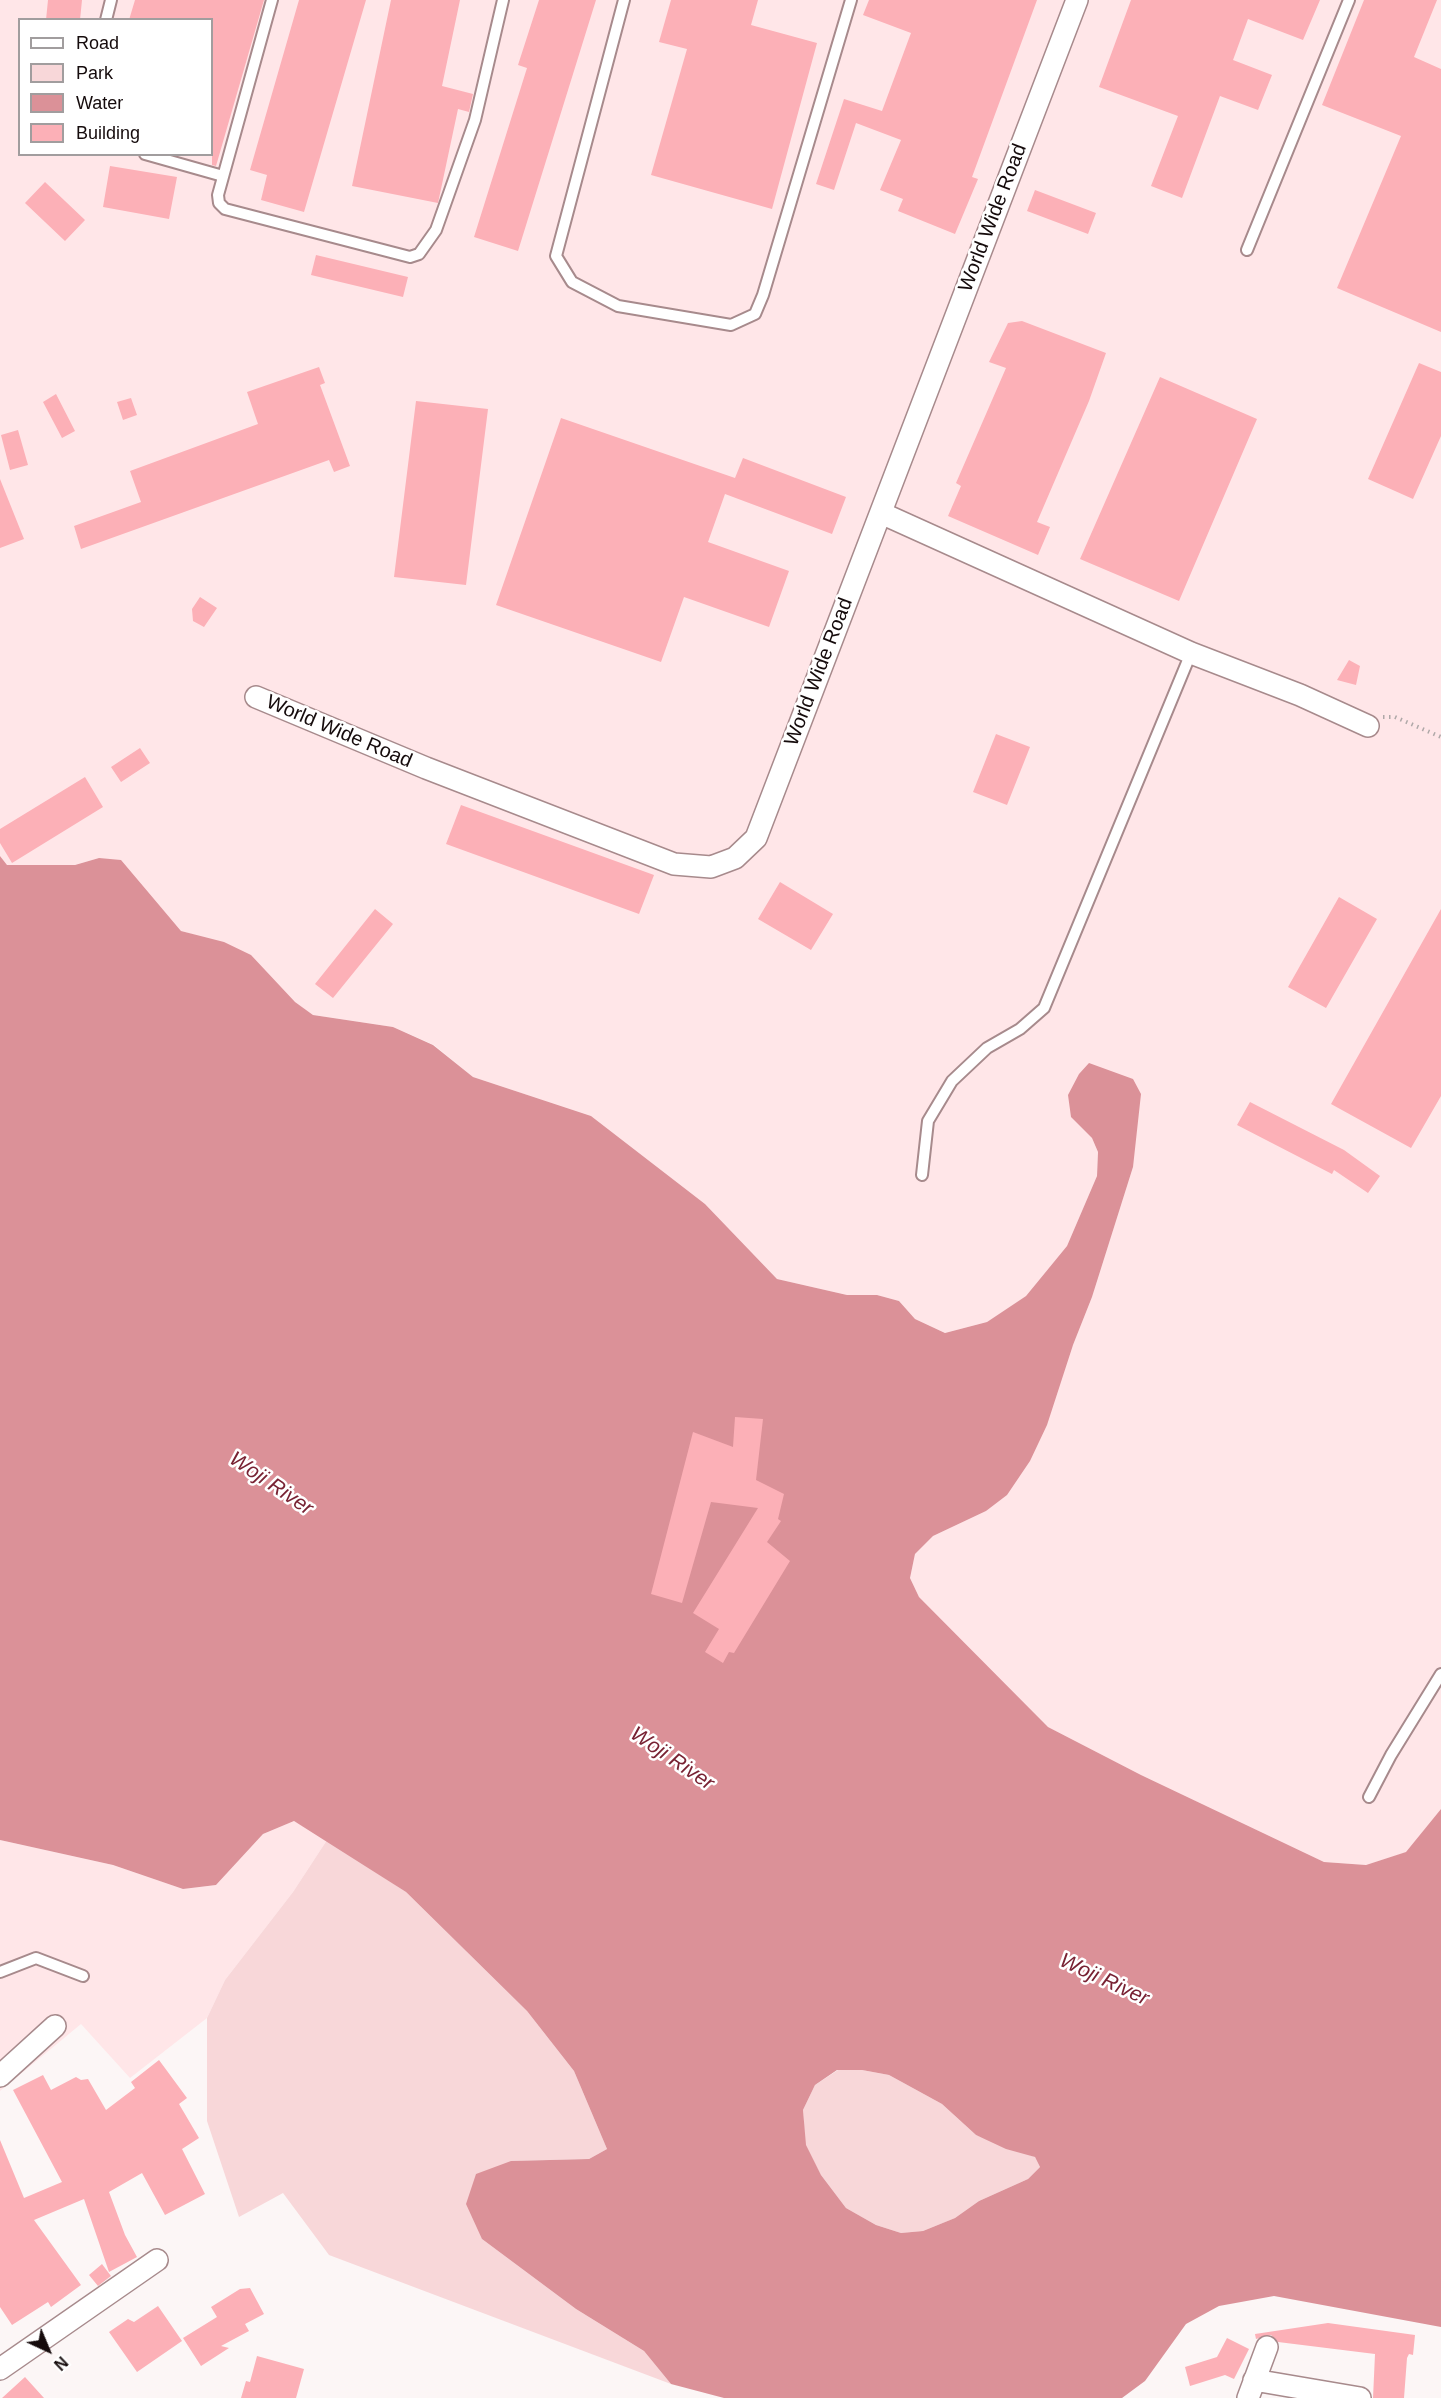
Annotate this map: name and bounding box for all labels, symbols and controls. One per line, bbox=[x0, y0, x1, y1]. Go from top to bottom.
legend bbox=[18, 18, 213, 156]
text: Road bbox=[76, 33, 119, 53]
text: Park bbox=[76, 63, 113, 83]
text: Water bbox=[76, 93, 123, 113]
text: Building bbox=[76, 123, 140, 143]
street label: World Wide Road bbox=[954, 141, 1032, 295]
street label: World Wide Road bbox=[780, 595, 858, 749]
street label: World Wide Road bbox=[262, 690, 416, 774]
water label: Woji River bbox=[224, 1447, 318, 1521]
water label: Woji River bbox=[625, 1722, 719, 1796]
water label: Woji River bbox=[1055, 1948, 1153, 2012]
north arrow bbox=[18, 2320, 78, 2380]
text: N bbox=[51, 2353, 71, 2373]

